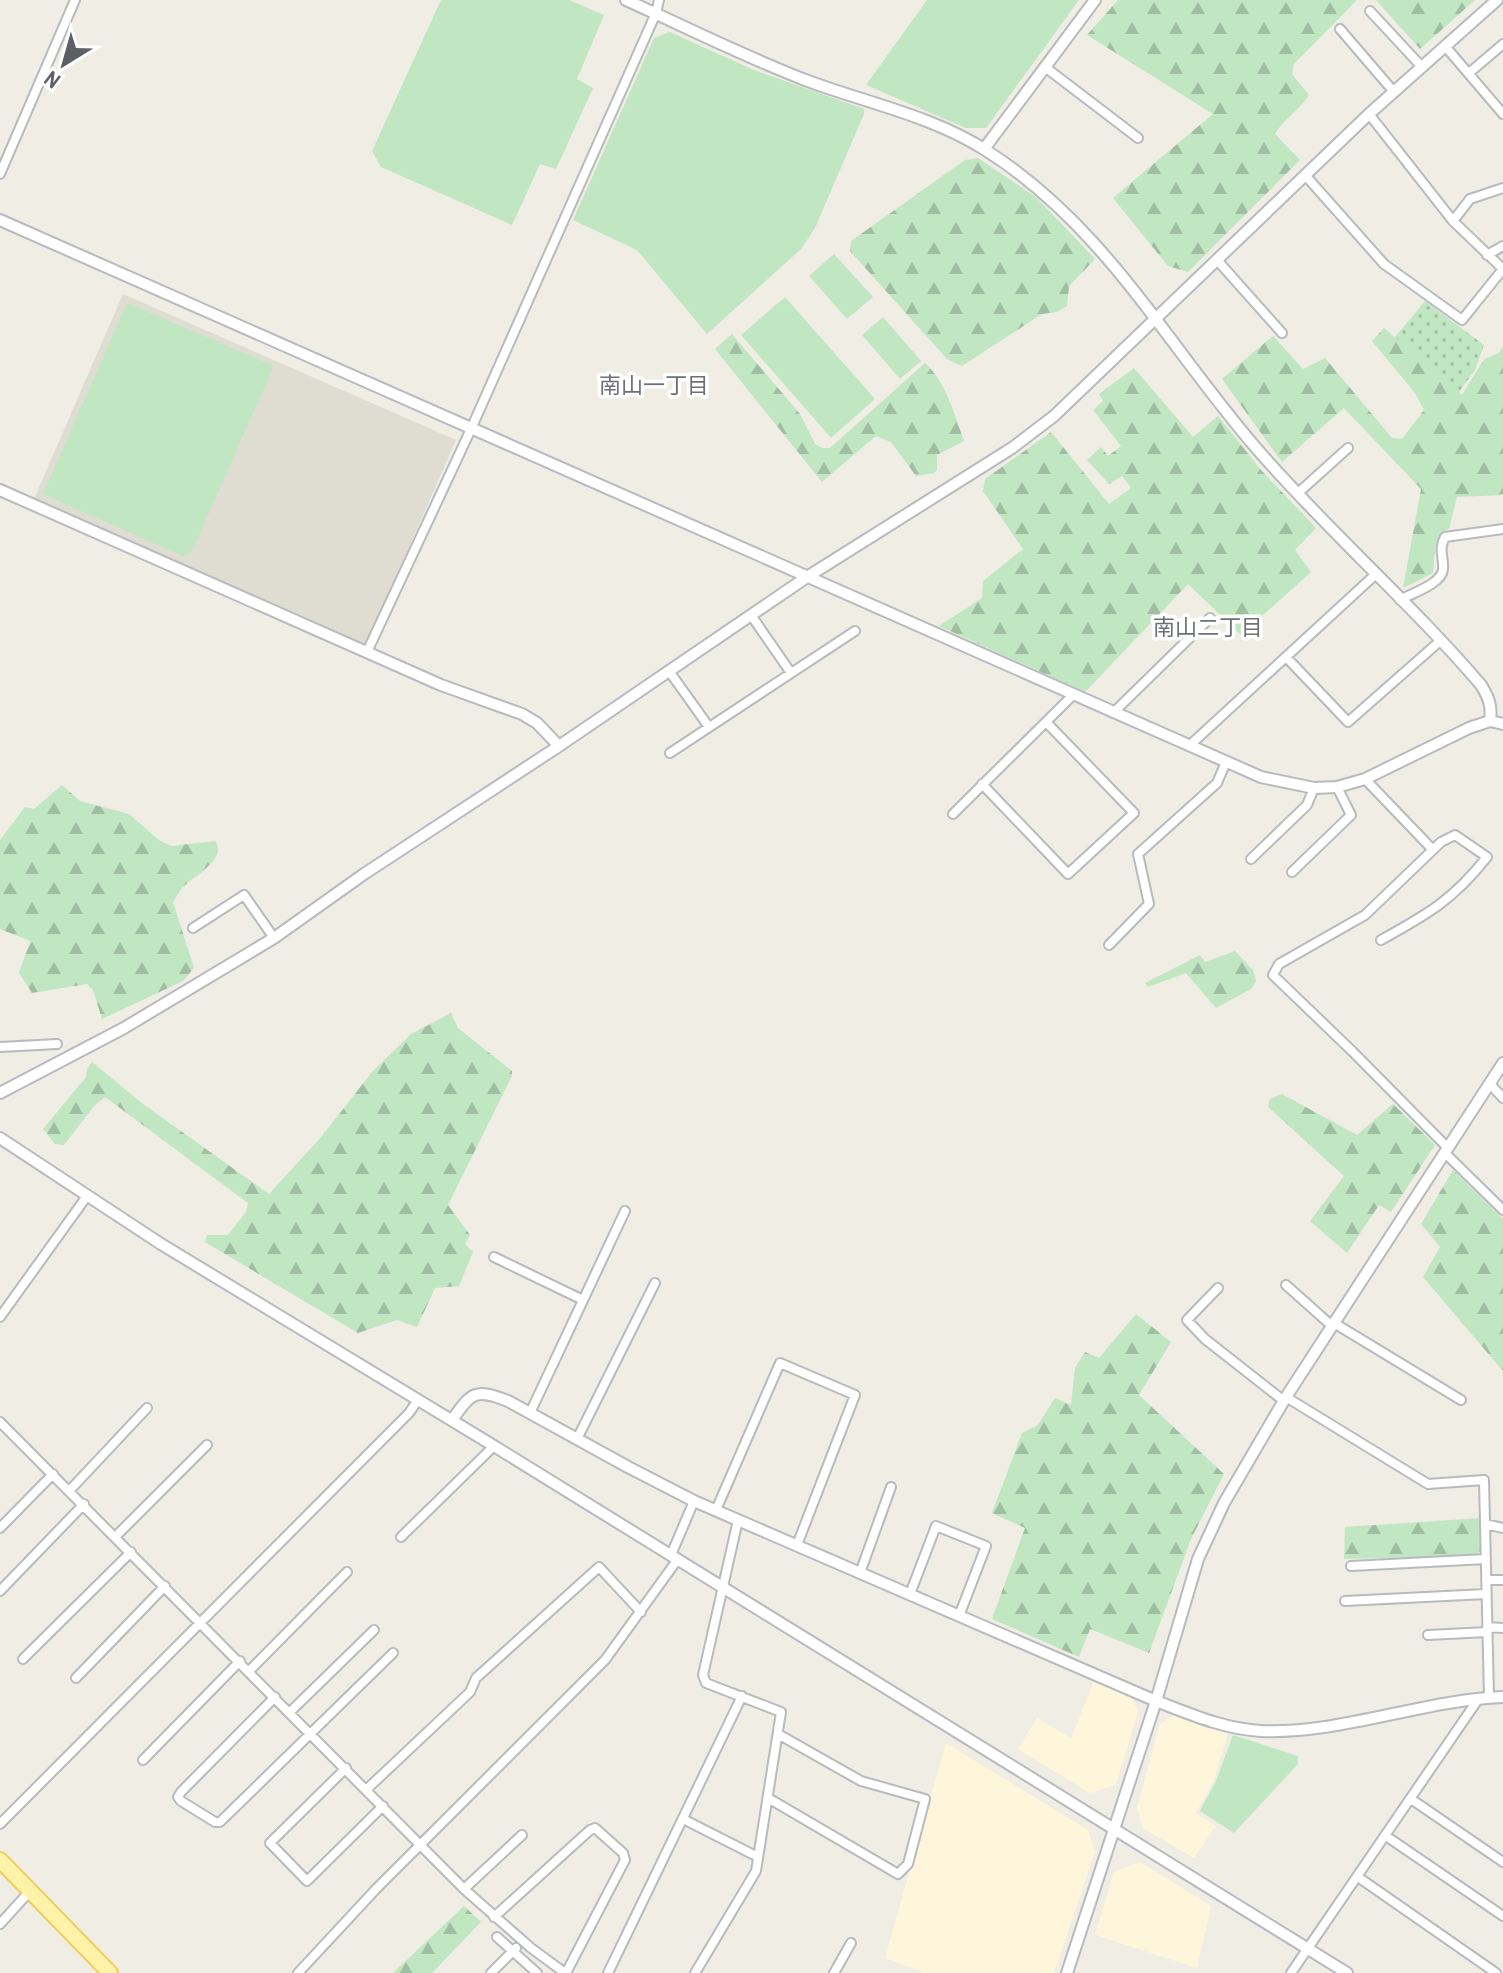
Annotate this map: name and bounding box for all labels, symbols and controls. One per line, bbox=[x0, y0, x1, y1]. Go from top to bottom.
north arrow bbox=[24, 24, 104, 104]
text: N bbox=[38, 64, 66, 96]
district label: 南山一丁目 bbox=[599, 370, 709, 400]
district label: 南山二丁目 bbox=[1153, 612, 1263, 642]

